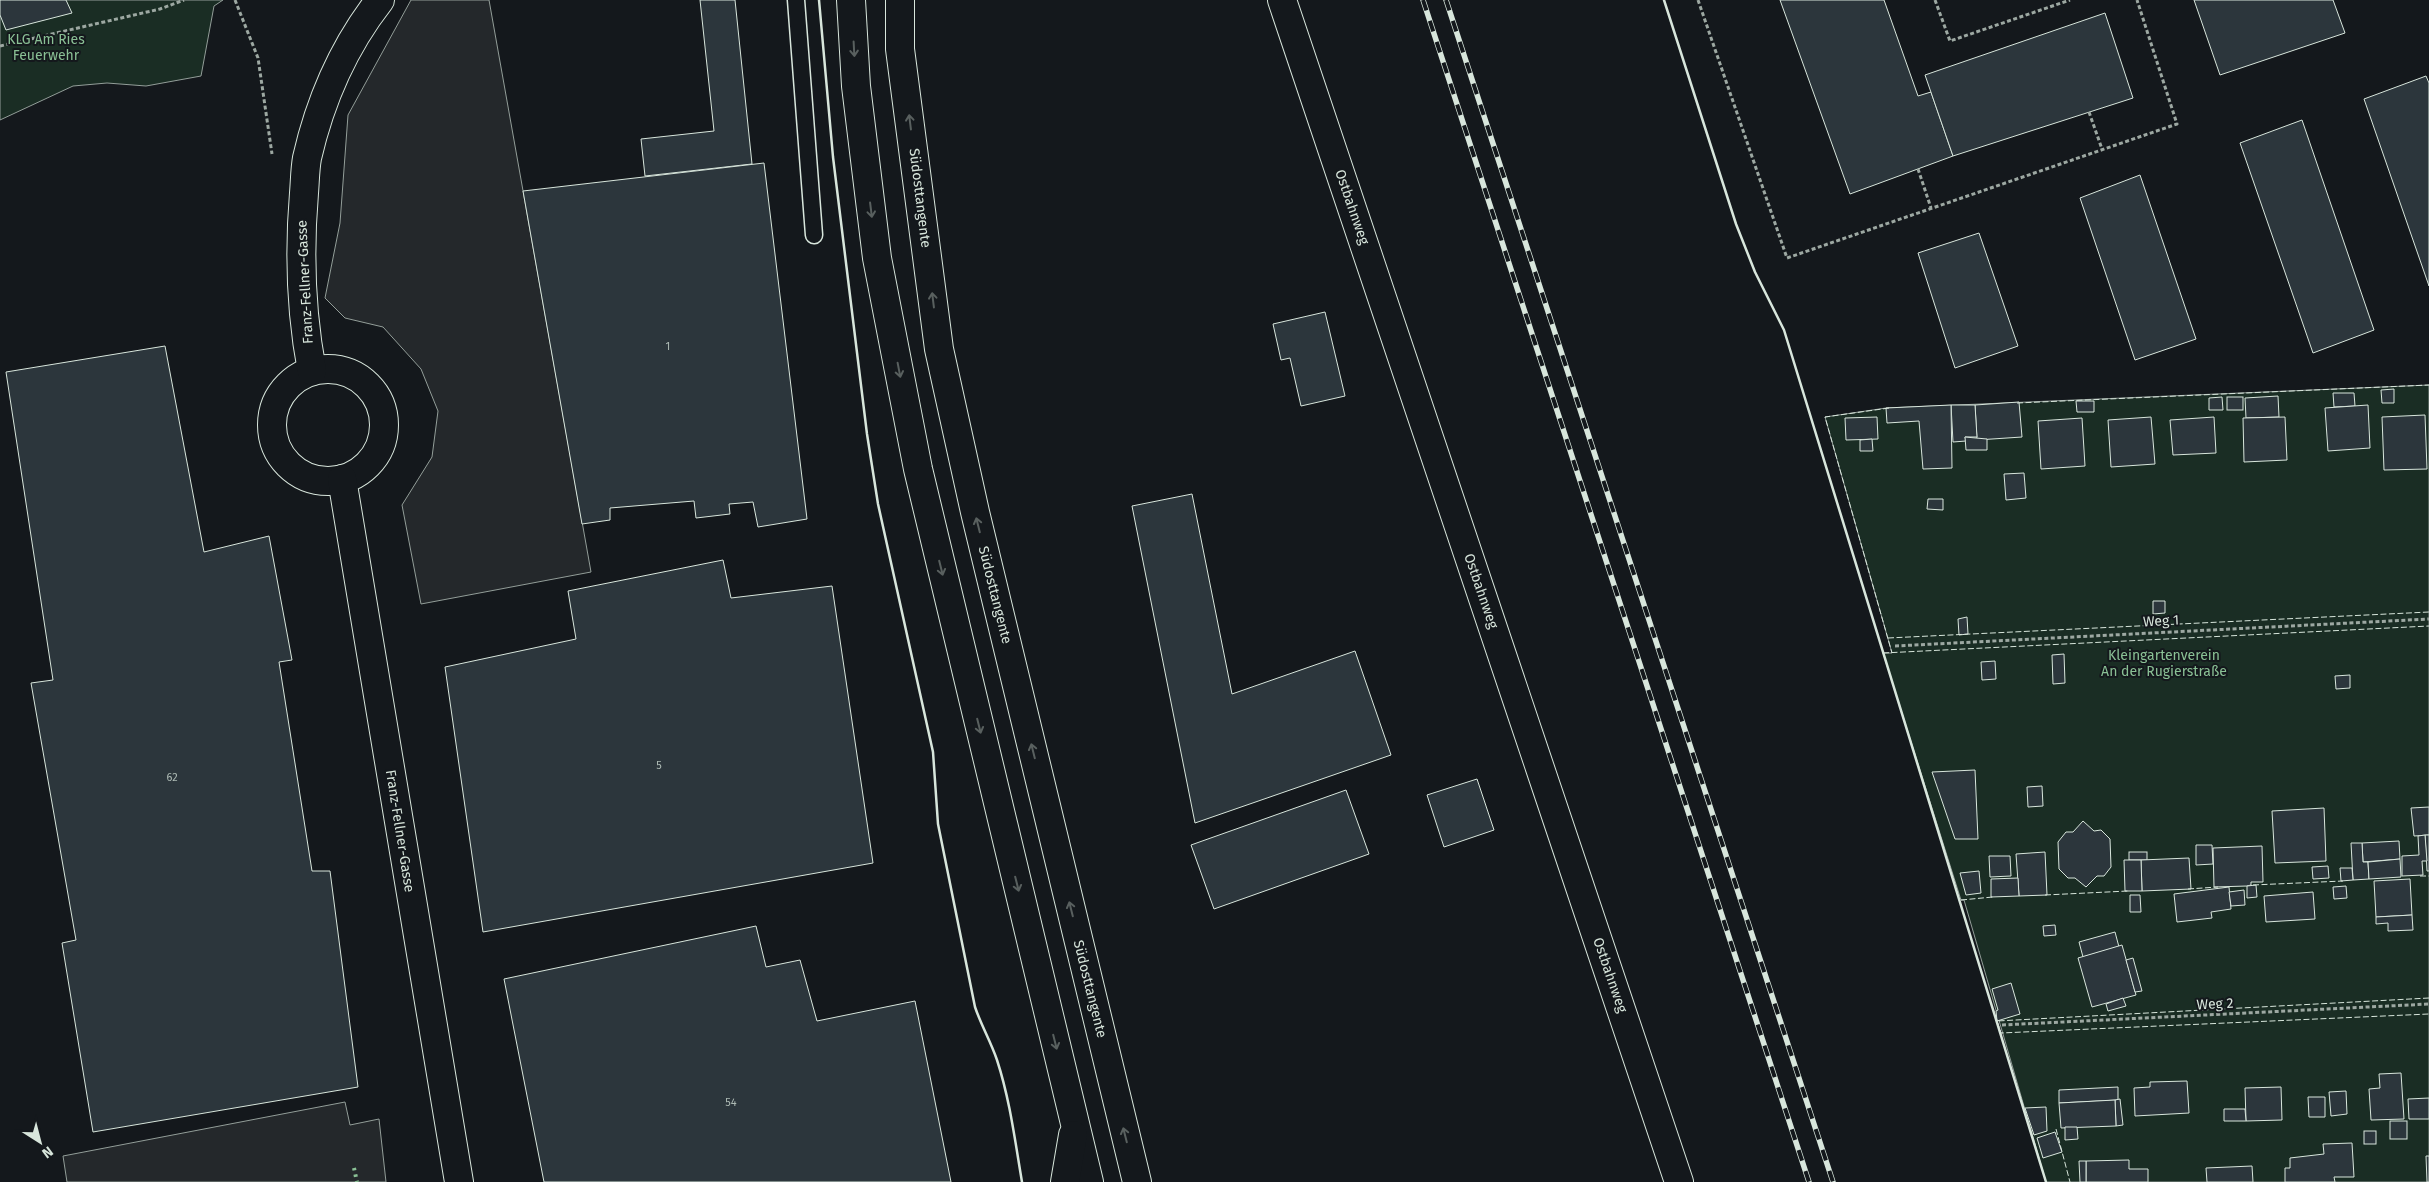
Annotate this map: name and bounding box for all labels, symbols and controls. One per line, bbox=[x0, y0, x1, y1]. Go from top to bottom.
park label: KLG Am Ries Feuerwehr bbox=[7, 31, 85, 64]
one-way arrow bbox=[849, 40, 858, 56]
one-way arrow bbox=[904, 114, 914, 130]
street label: Südosttangente bbox=[905, 147, 935, 249]
street label: Ostbahnweg bbox=[1331, 167, 1373, 248]
one-way arrow bbox=[866, 202, 876, 218]
street label: Franz-Fellner-Gasse bbox=[293, 220, 317, 344]
one-way arrow bbox=[928, 293, 938, 309]
house number: 1 bbox=[666, 340, 670, 353]
one-way arrow bbox=[894, 362, 904, 378]
one-way arrow bbox=[973, 517, 982, 533]
street label: Südosttangente bbox=[975, 544, 1015, 646]
street label: Ostbahnweg bbox=[1460, 551, 1502, 632]
one-way arrow bbox=[937, 559, 946, 575]
street label: Weg 1 bbox=[2143, 612, 2179, 630]
park label: Kleingartenverein An der Rugierstraße bbox=[2101, 647, 2227, 680]
one-way arrow bbox=[975, 717, 984, 733]
one-way arrow bbox=[1028, 743, 1037, 759]
house number: 5 bbox=[656, 759, 662, 772]
street label: Franz-Fellner-Gasse bbox=[382, 768, 418, 894]
house number: 62 bbox=[166, 771, 178, 784]
one-way arrow bbox=[1013, 875, 1022, 891]
one-way arrow bbox=[1066, 901, 1075, 917]
street label: Ostbahnweg bbox=[1589, 935, 1631, 1016]
street label: Südosttangente bbox=[1070, 938, 1110, 1040]
street label: Weg 2 bbox=[2196, 995, 2234, 1013]
one-way arrow bbox=[1051, 1033, 1060, 1049]
house number: 54 bbox=[725, 1096, 737, 1109]
north arrow bbox=[15, 1117, 65, 1167]
one-way arrow bbox=[1120, 1127, 1130, 1143]
text: N bbox=[39, 1143, 56, 1162]

